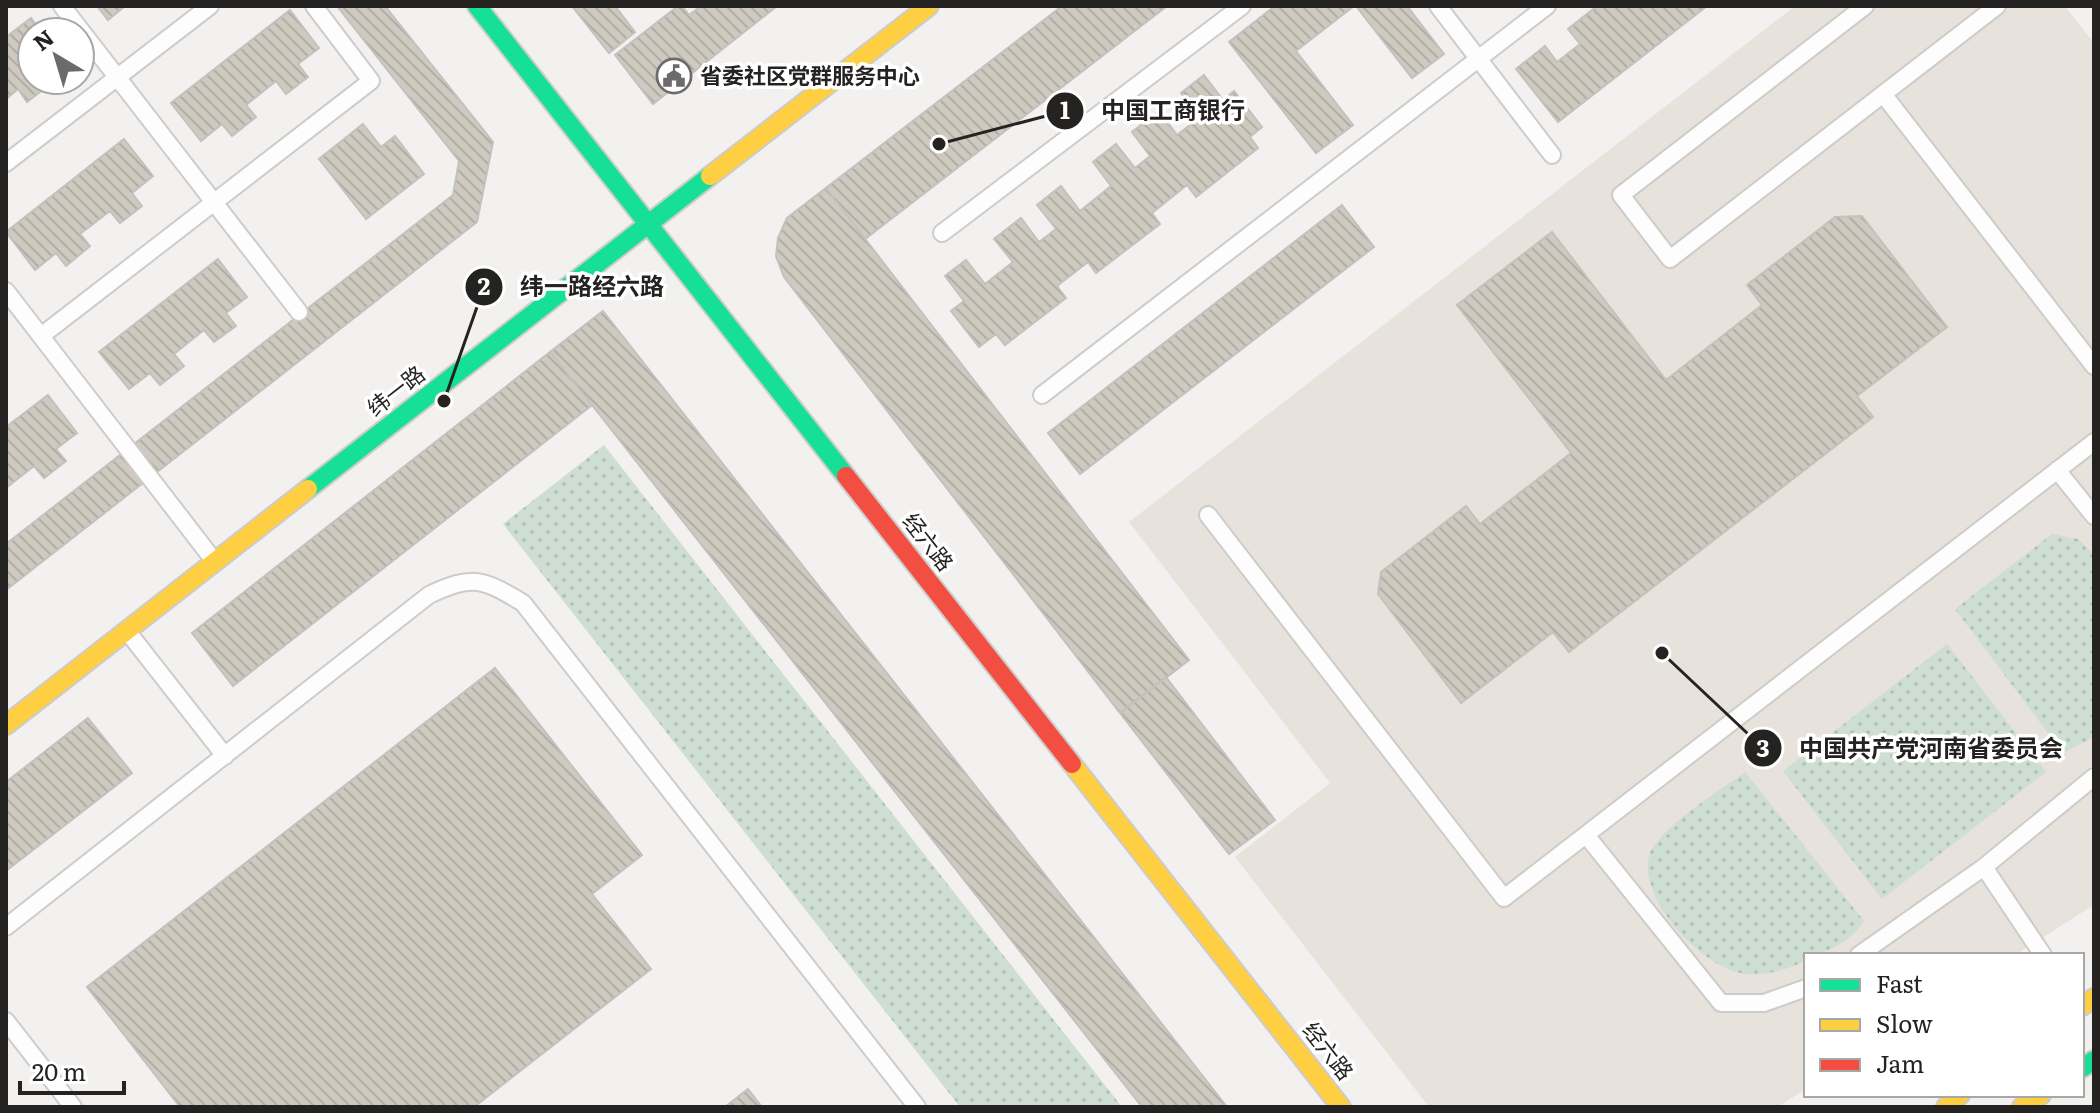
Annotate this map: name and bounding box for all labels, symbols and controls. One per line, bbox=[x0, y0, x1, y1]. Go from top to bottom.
north arrow bbox=[16, 16, 96, 96]
text: N bbox=[25, 20, 60, 58]
public building icon: 省委社区党群服务中心 bbox=[655, 57, 693, 95]
place label: 省委社区党群服务中心 bbox=[700, 58, 920, 91]
callout: 中国工商银行 bbox=[1045, 87, 1261, 135]
text: 1 bbox=[1060, 91, 1070, 126]
text: 中国工商银行 bbox=[1101, 91, 1245, 126]
callout: 纬一路经六路 bbox=[464, 263, 680, 311]
text: 2 bbox=[478, 267, 491, 302]
text: 纬一路经六路 bbox=[520, 267, 664, 302]
street label: 纬一路 bbox=[359, 356, 431, 423]
street label: 经六路 bbox=[896, 505, 963, 577]
callout: 中国共产党河南省委员会 bbox=[1743, 724, 2079, 772]
text: 3 bbox=[1756, 729, 1770, 764]
text: 中国共产党河南省委员会 bbox=[1799, 729, 2063, 764]
legend bbox=[1804, 953, 2084, 1097]
text: Fast bbox=[1876, 965, 1923, 1000]
text: Slow bbox=[1876, 1005, 1933, 1040]
street label: 经六路 bbox=[1296, 1014, 1363, 1086]
scale bar bbox=[20, 1045, 124, 1095]
text: Jam bbox=[1876, 1045, 1924, 1080]
text: 20 m bbox=[32, 1053, 86, 1088]

